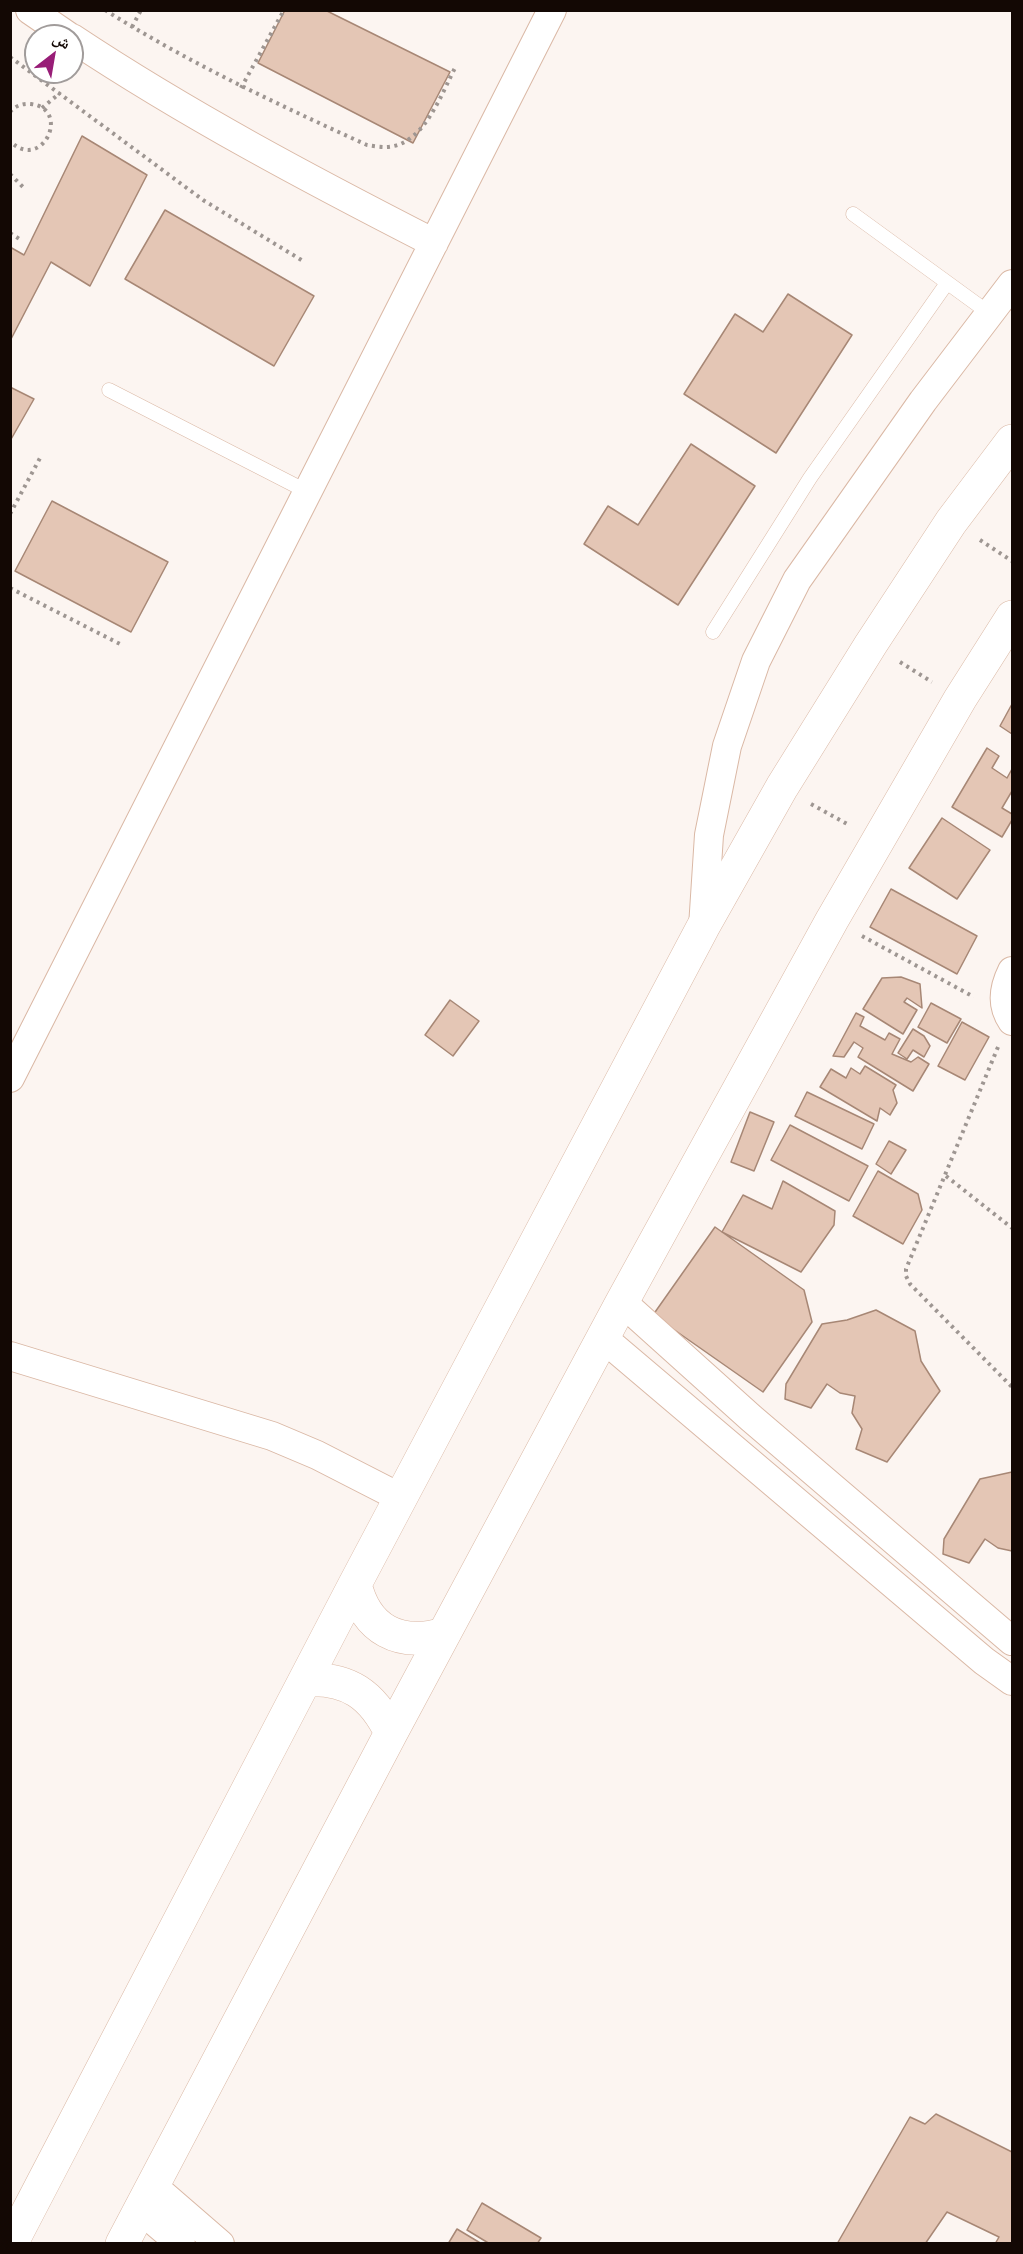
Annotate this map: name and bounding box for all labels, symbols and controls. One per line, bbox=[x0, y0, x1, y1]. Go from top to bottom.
north arrow bbox=[24, 24, 84, 84]
text: ش bbox=[50, 27, 75, 53]

